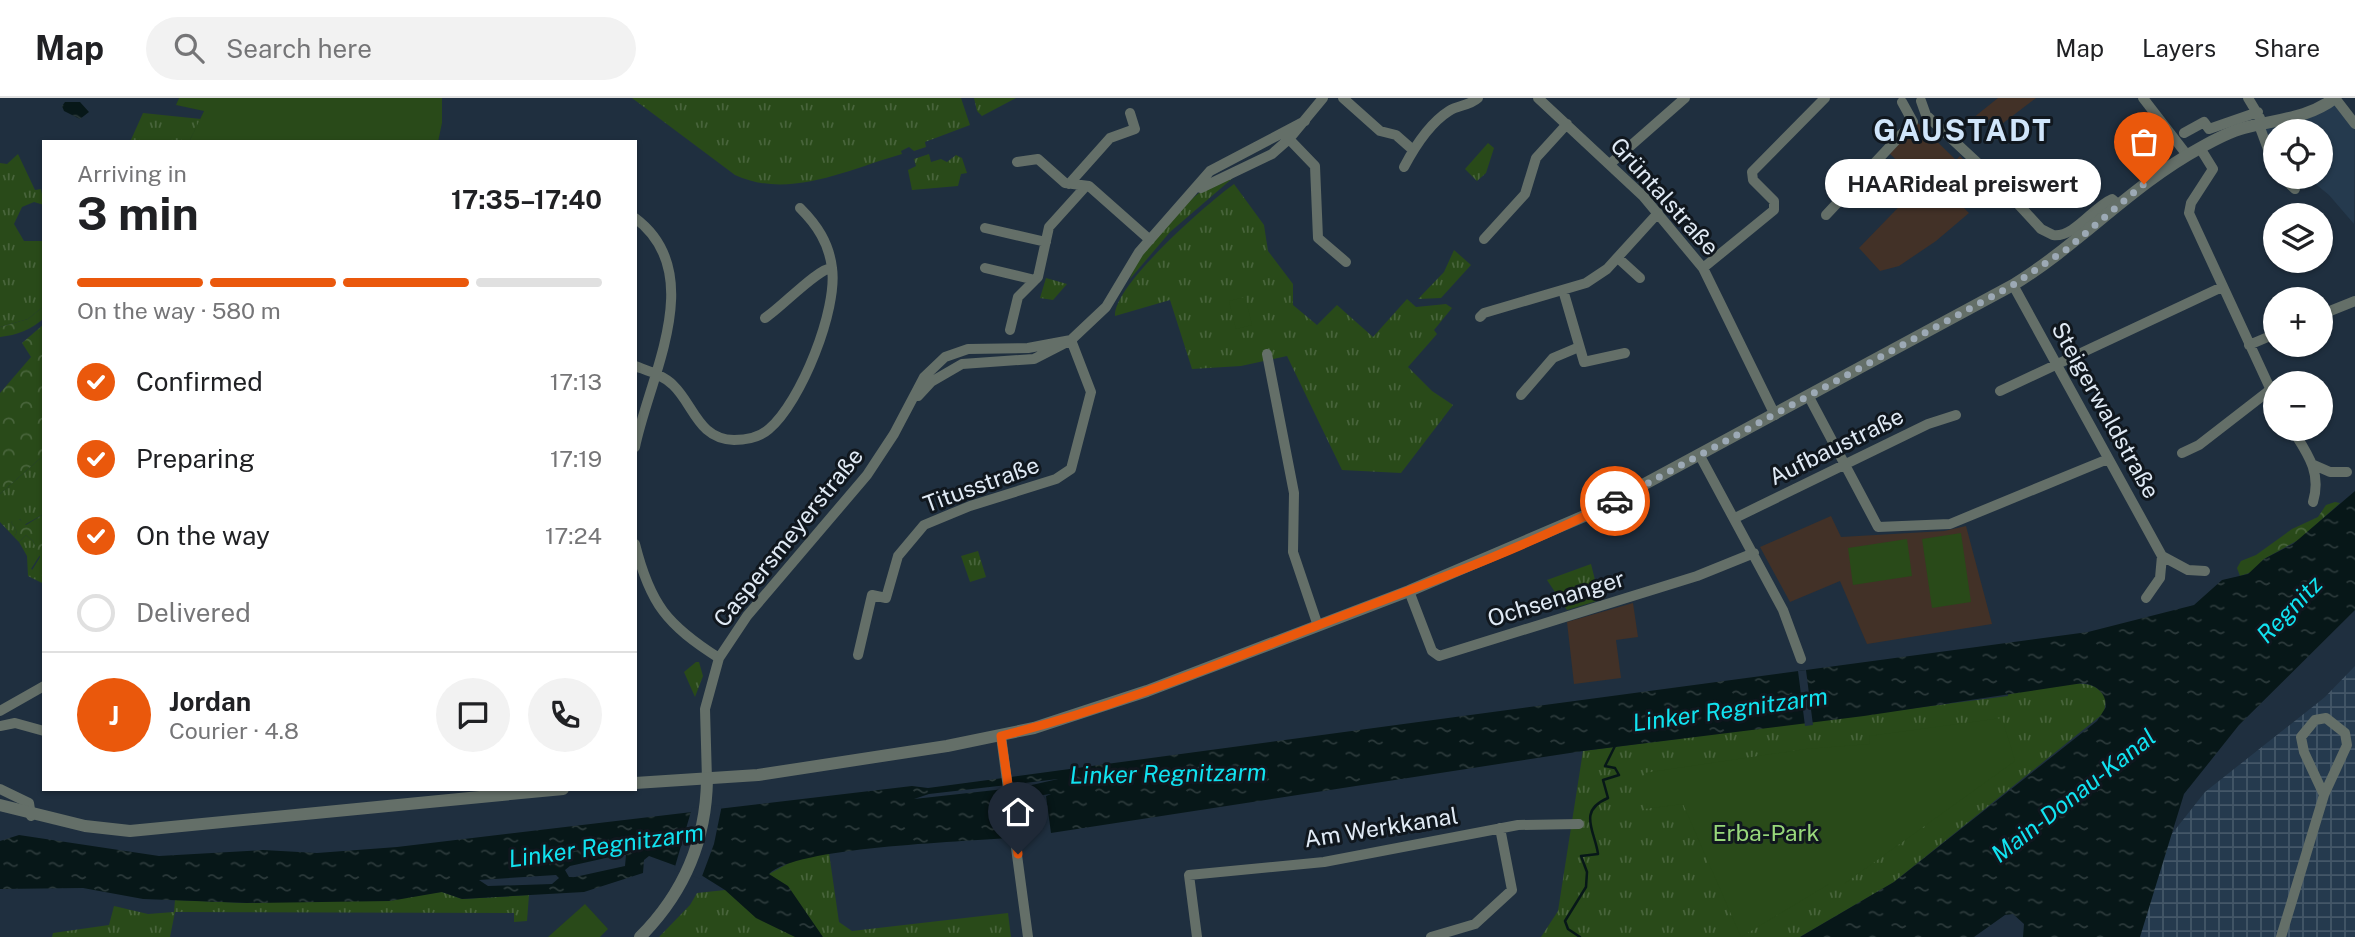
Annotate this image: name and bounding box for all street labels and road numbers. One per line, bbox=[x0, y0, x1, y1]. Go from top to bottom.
street label: Grüntalstraße bbox=[1605, 132, 1725, 260]
street label: Steigerwaldstraße bbox=[2046, 317, 2166, 503]
street label: Aufbaustraße bbox=[1764, 402, 1908, 490]
street label: Caspersmeyerstraße bbox=[708, 442, 868, 632]
street label: Titusstraße bbox=[919, 451, 1043, 517]
street label: Ochsenanger bbox=[1484, 564, 1628, 632]
street label: Am Werkkanal bbox=[1302, 802, 1460, 852]

